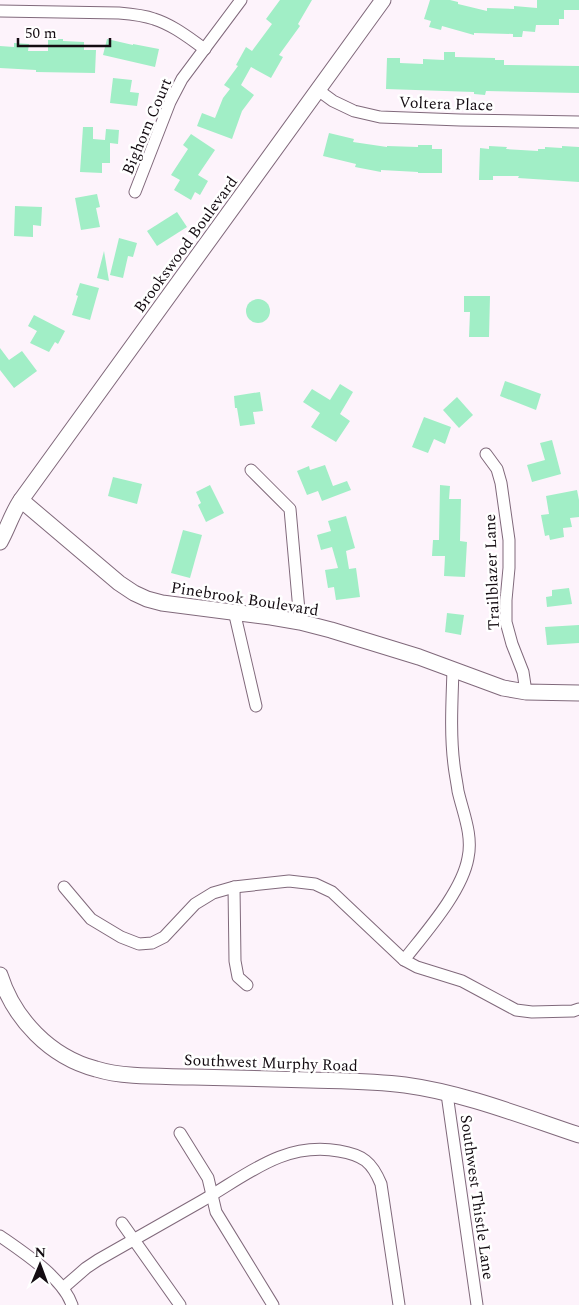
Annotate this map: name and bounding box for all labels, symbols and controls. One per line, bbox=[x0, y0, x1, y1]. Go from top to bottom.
scale bar bbox=[18, 15, 110, 47]
text: 50 m bbox=[25, 22, 57, 45]
street label: Bighorn Court bbox=[116, 74, 178, 178]
street label: Voltera Place bbox=[398, 90, 493, 118]
street label: Brookswood Boulevard bbox=[128, 171, 244, 318]
street label: Trailblazer Lane bbox=[478, 513, 506, 631]
street label: Pinebrook Boulevard bbox=[169, 575, 321, 623]
street label: Southwest Murphy Road bbox=[184, 1048, 358, 1078]
street label: Southwest Thistle Lane bbox=[454, 1113, 500, 1281]
north arrow bbox=[15, 1240, 65, 1290]
text: N bbox=[34, 1242, 46, 1263]

